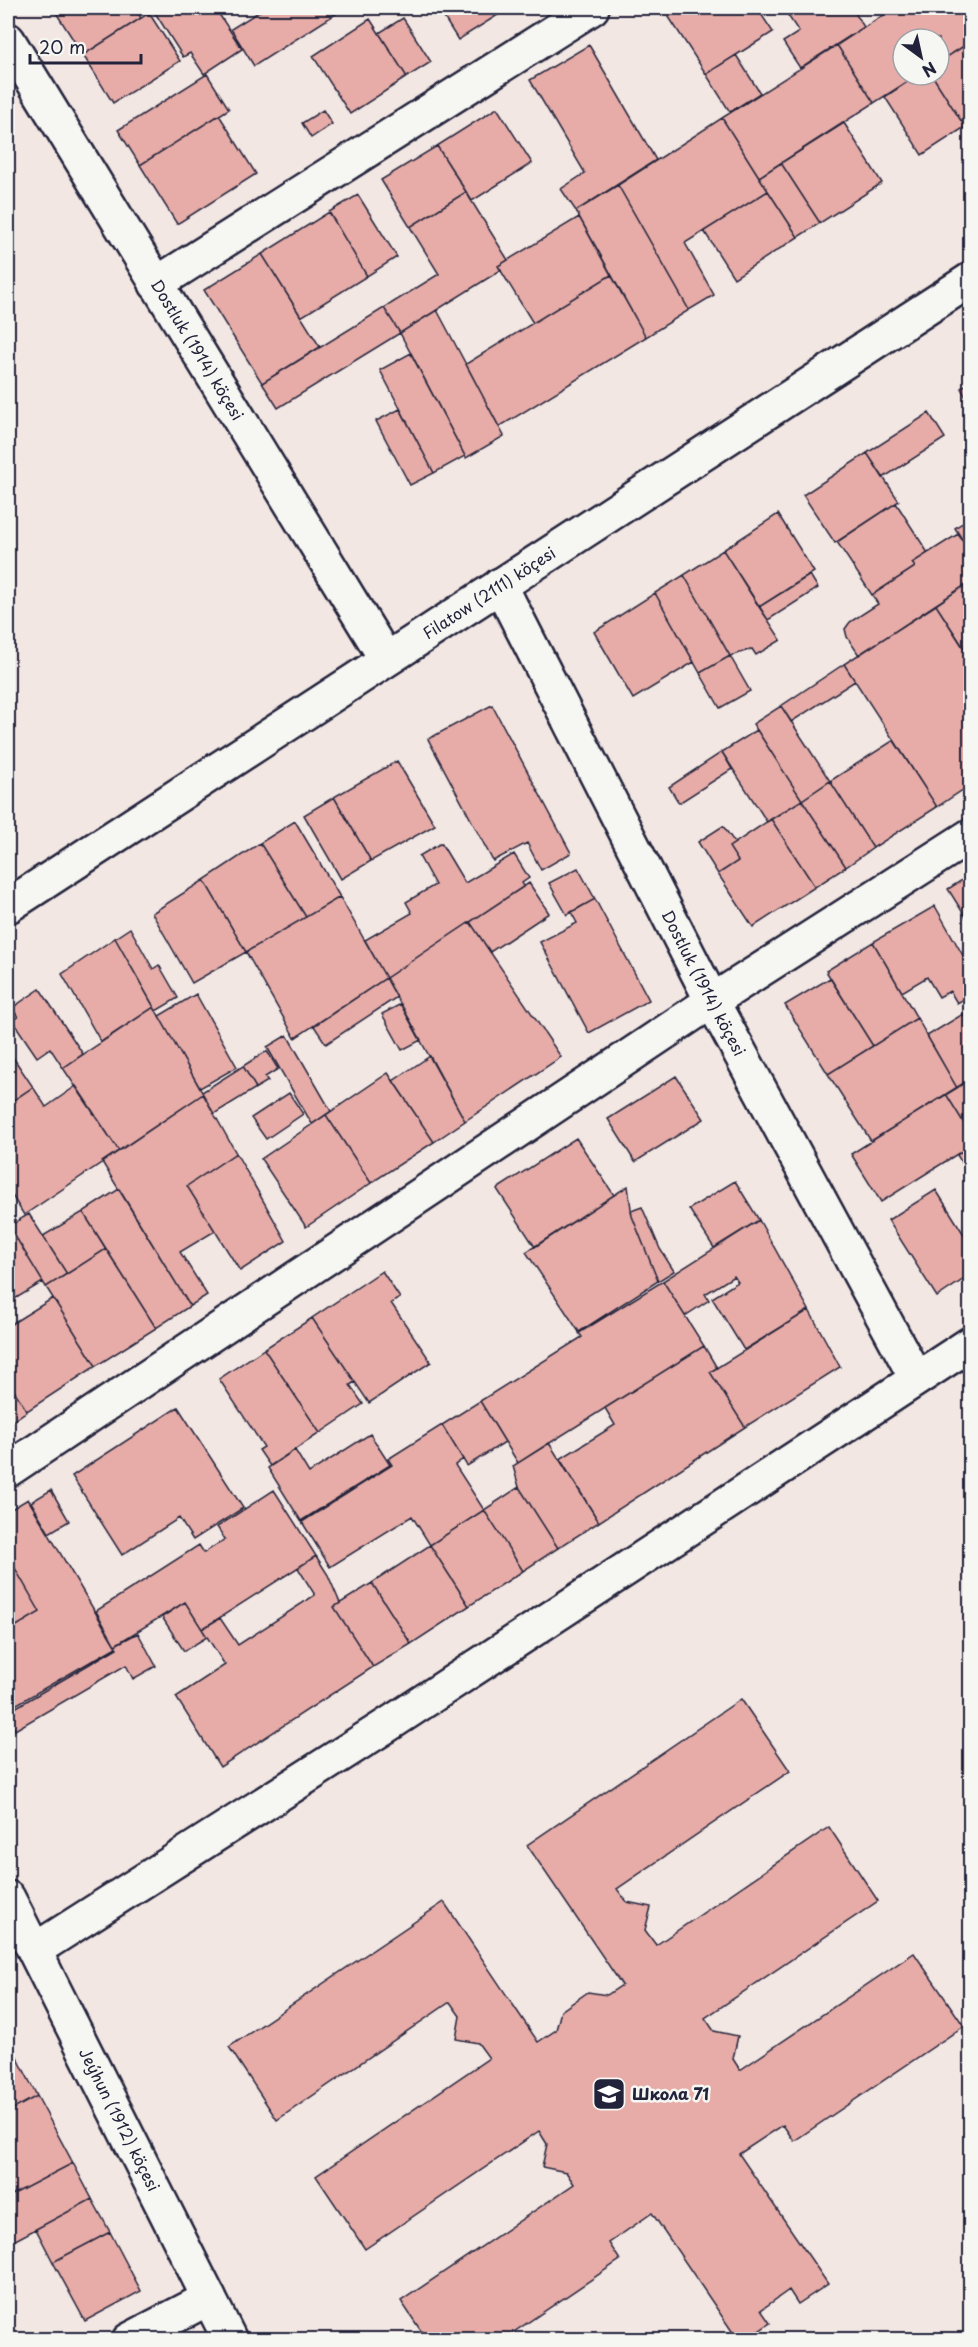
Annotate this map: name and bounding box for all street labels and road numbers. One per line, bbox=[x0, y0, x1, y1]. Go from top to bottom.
street label: Dostluk (1914) köçesi bbox=[146, 274, 250, 424]
street label: Filatow (2111) köçesi bbox=[417, 540, 560, 644]
street label: Dostluk (1914) köçesi bbox=[656, 905, 752, 1060]
street label: Jeýhun (1912) köçesi bbox=[74, 2043, 166, 2195]

